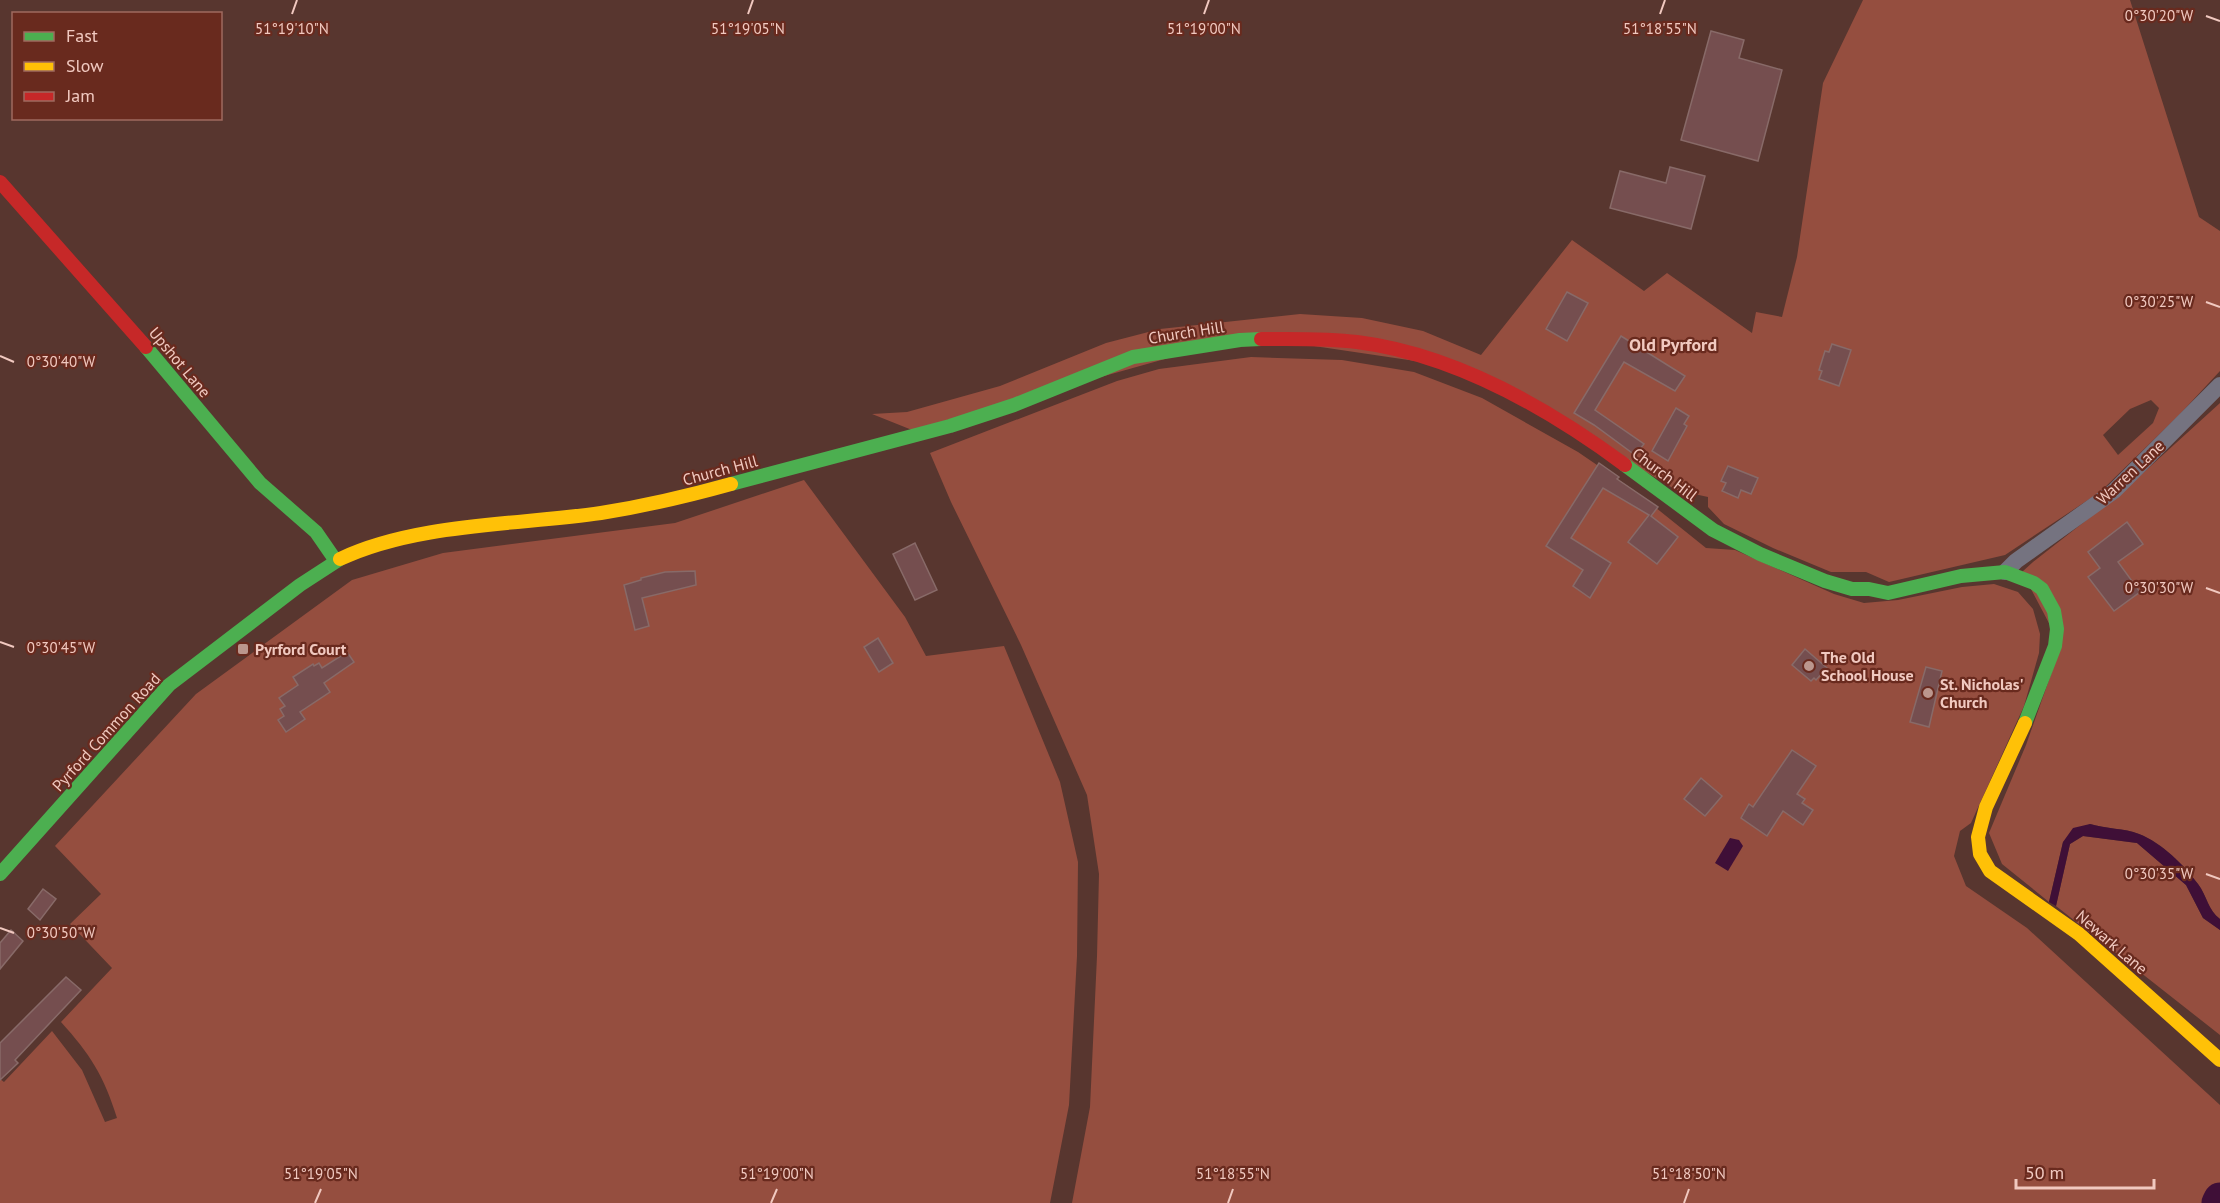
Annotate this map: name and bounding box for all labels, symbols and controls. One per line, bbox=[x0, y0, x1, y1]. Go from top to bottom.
text: 0°30'20"W bbox=[2125, 6, 2194, 25]
legend bbox=[12, 12, 222, 120]
text: 51°19'10"N bbox=[255, 19, 329, 38]
text: 51°19'05"N bbox=[711, 19, 785, 38]
text: 51°19'00"N bbox=[1167, 19, 1241, 38]
text: 51°18'55"N bbox=[1623, 19, 1697, 38]
text: Fast bbox=[66, 24, 98, 47]
text: Slow bbox=[66, 54, 104, 77]
text: Jam bbox=[65, 84, 95, 107]
text: 0°30'25"W bbox=[2125, 292, 2194, 311]
street label: Church Hill bbox=[1147, 316, 1226, 348]
street label: Upshot Lane bbox=[145, 323, 215, 401]
district label: Old Pyrford bbox=[1629, 333, 1717, 356]
text: 0°30'40"W bbox=[27, 352, 96, 371]
street label: Warren Lane bbox=[2092, 436, 2168, 508]
street label: Church Hill bbox=[1628, 443, 1702, 505]
street label: Church Hill bbox=[680, 450, 760, 490]
text: 0°30'30"W bbox=[2125, 578, 2194, 597]
text: 0°30'45"W bbox=[27, 638, 96, 657]
place label: Pyrford Court bbox=[255, 639, 347, 659]
marker: Pyrford Court bbox=[236, 642, 250, 656]
place label: The Old School House bbox=[1821, 647, 1914, 685]
marker: The Old School House bbox=[1802, 659, 1816, 673]
street label: Pyrford Common Road bbox=[48, 669, 164, 795]
place label: St. Nicholas' Church bbox=[1940, 674, 2023, 712]
marker: St. Nicholas' Church bbox=[1921, 686, 1935, 700]
text: 0°30'35"W bbox=[2125, 864, 2194, 883]
street label: Newark Lane bbox=[2072, 906, 2152, 978]
text: 0°30'50"W bbox=[27, 923, 96, 942]
scale bar bbox=[2016, 1152, 2154, 1190]
text: 50 m bbox=[2025, 1161, 2064, 1184]
text: 51°19'05"N bbox=[284, 1164, 358, 1183]
text: 51°19'00"N bbox=[740, 1164, 814, 1183]
text: 51°18'55"N bbox=[1196, 1164, 1270, 1183]
text: 51°18'50"N bbox=[1652, 1164, 1726, 1183]

